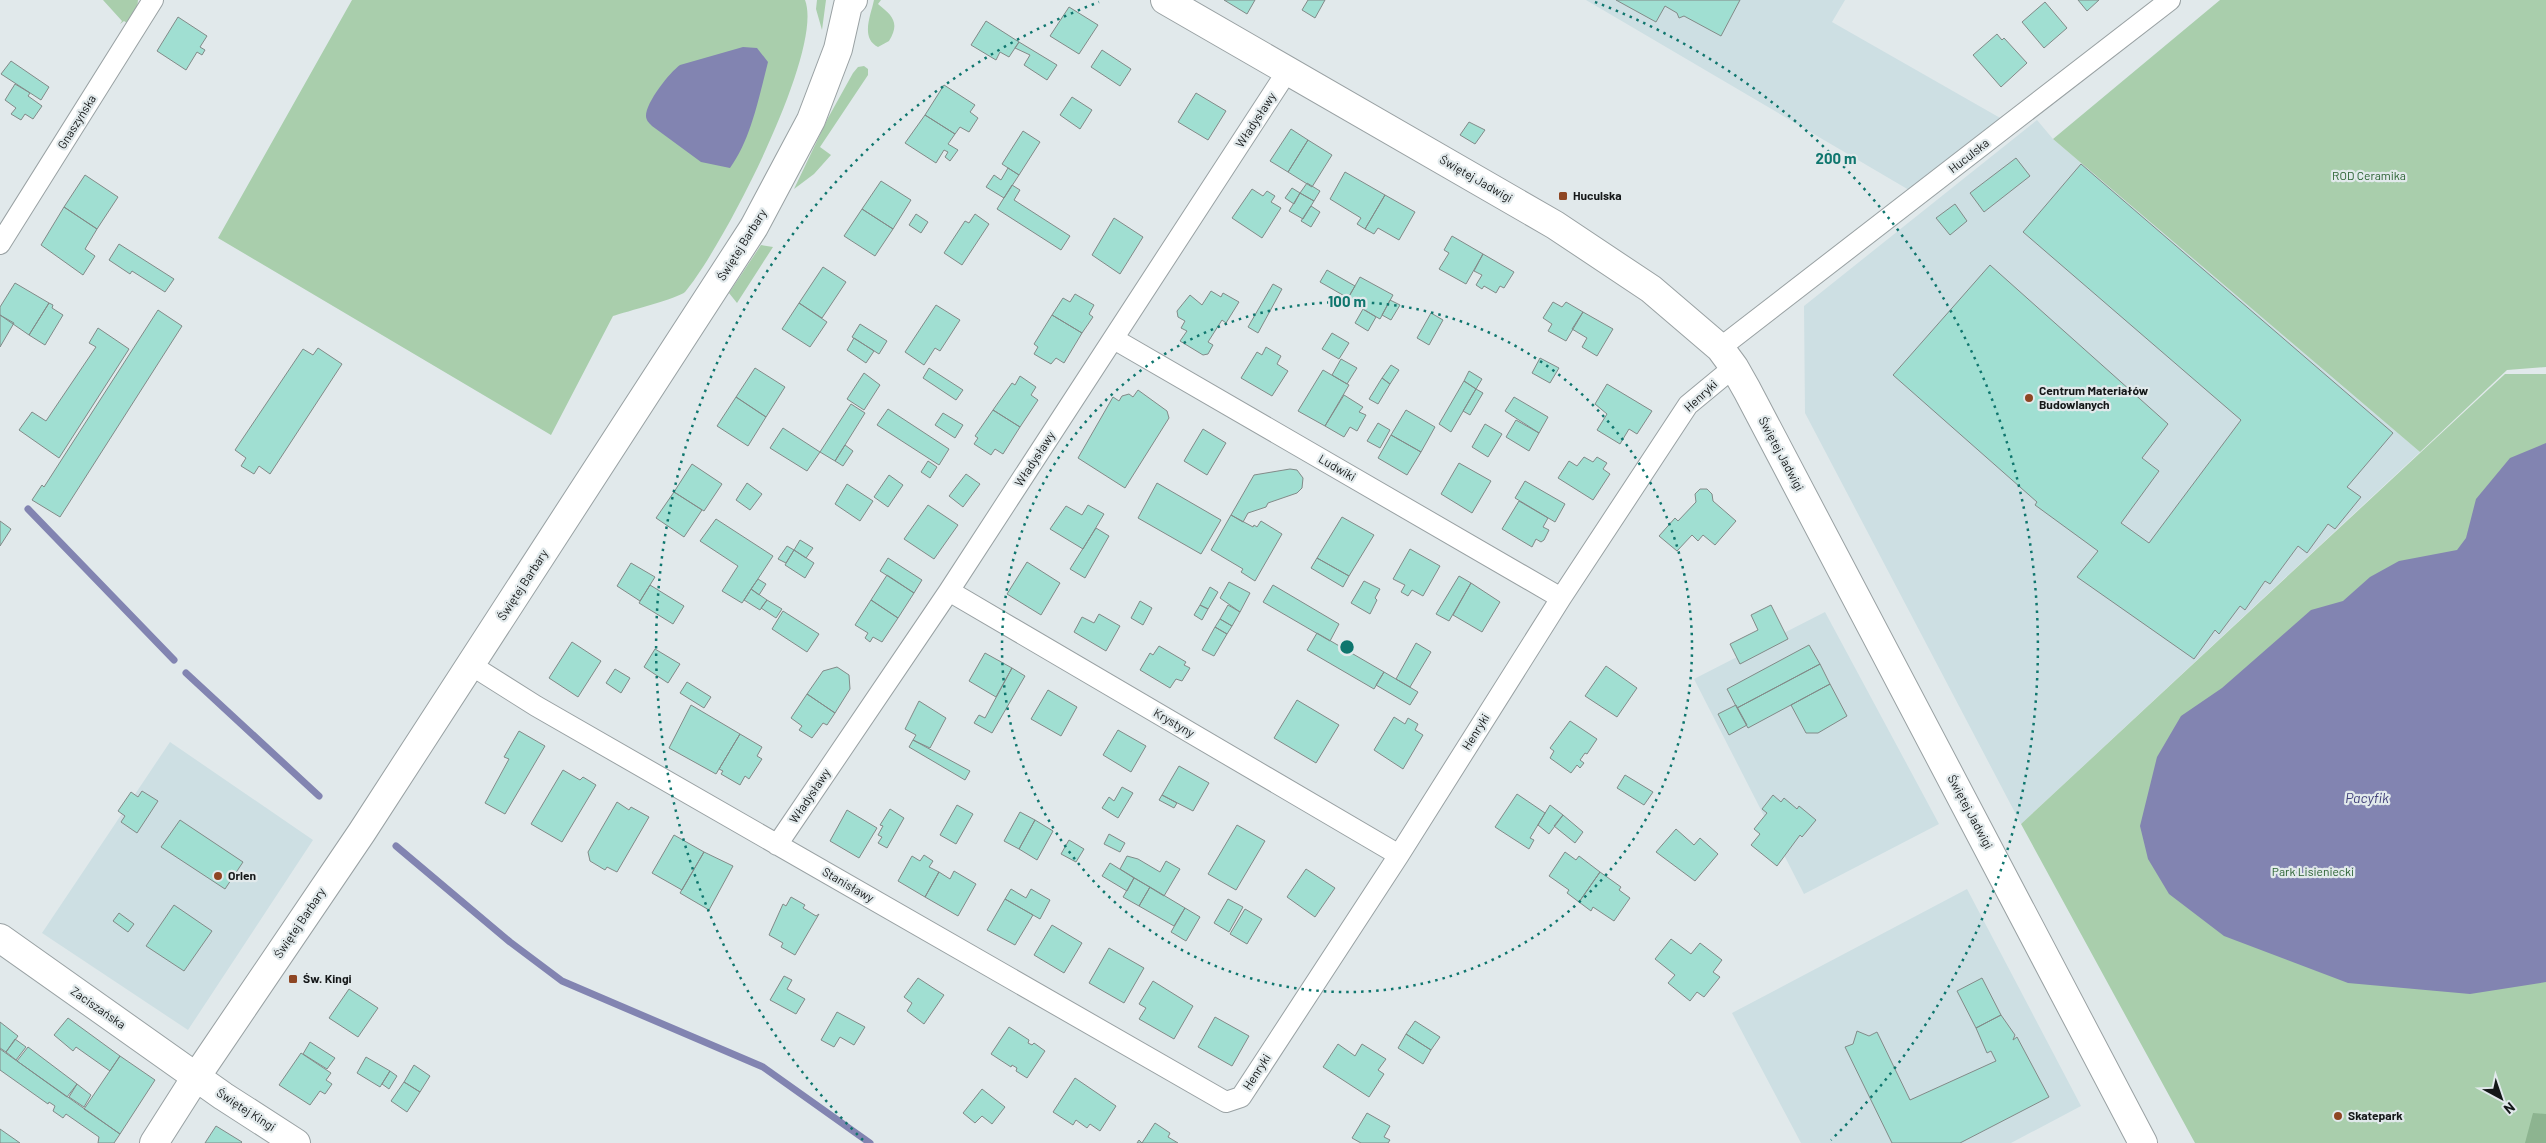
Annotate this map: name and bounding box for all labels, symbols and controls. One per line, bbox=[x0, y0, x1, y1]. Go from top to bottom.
street label: Władysławy bbox=[1232, 89, 1278, 150]
street label: Gnaszyńska bbox=[54, 92, 98, 151]
street label: Huculska bbox=[1945, 135, 1991, 175]
text: 200 m bbox=[1815, 149, 1857, 167]
street label: Świętej Jadwigi bbox=[1438, 152, 1515, 205]
park label: ROD Ceramika bbox=[2332, 168, 2406, 182]
place label: Huculska bbox=[1573, 188, 1621, 202]
marker: Huculska bbox=[1557, 190, 1569, 202]
street label: Świętej Barbary bbox=[714, 206, 769, 283]
text: 100 m bbox=[1328, 292, 1366, 310]
street label: Henryki bbox=[1681, 376, 1720, 414]
place label: Centrum Materiałów Budowlanych bbox=[2039, 383, 2149, 411]
marker: Centrum Materiałów Budowlanych bbox=[2023, 392, 2035, 404]
street label: Świętej Jadwigi bbox=[1757, 414, 1807, 493]
street label: Władysławy bbox=[1011, 428, 1057, 489]
street label: Ludwiki bbox=[1316, 451, 1359, 483]
street label: Świętej Barbary bbox=[494, 546, 551, 623]
centre of rings bbox=[1338, 638, 1356, 656]
street label: Krystyny bbox=[1152, 705, 1198, 740]
street label: Henryki bbox=[1459, 711, 1492, 752]
street label: Władysławy bbox=[786, 765, 833, 825]
street label: Świętej Jadwigi bbox=[1946, 772, 1996, 851]
water label: Pacyfik bbox=[2345, 789, 2389, 806]
street label: Stanisławy bbox=[820, 864, 877, 905]
park label: Park Lisieniecki bbox=[2272, 864, 2354, 878]
place label: Orlen bbox=[228, 868, 256, 882]
marker: Orlen bbox=[212, 870, 224, 882]
street label: Świętej Barbary bbox=[270, 884, 328, 960]
place label: Św. Kingi bbox=[303, 971, 352, 985]
marker: Św. Kingi bbox=[287, 973, 299, 985]
street label: Zaciszańska bbox=[69, 983, 129, 1031]
street label: Henryki bbox=[1239, 1051, 1273, 1092]
north arrow bbox=[2476, 1073, 2526, 1123]
street label: Świętej Kingi bbox=[215, 1085, 279, 1133]
text: N bbox=[2501, 1099, 2519, 1118]
place label: Skatepark bbox=[2348, 1108, 2403, 1122]
marker: Skatepark bbox=[2332, 1110, 2344, 1122]

